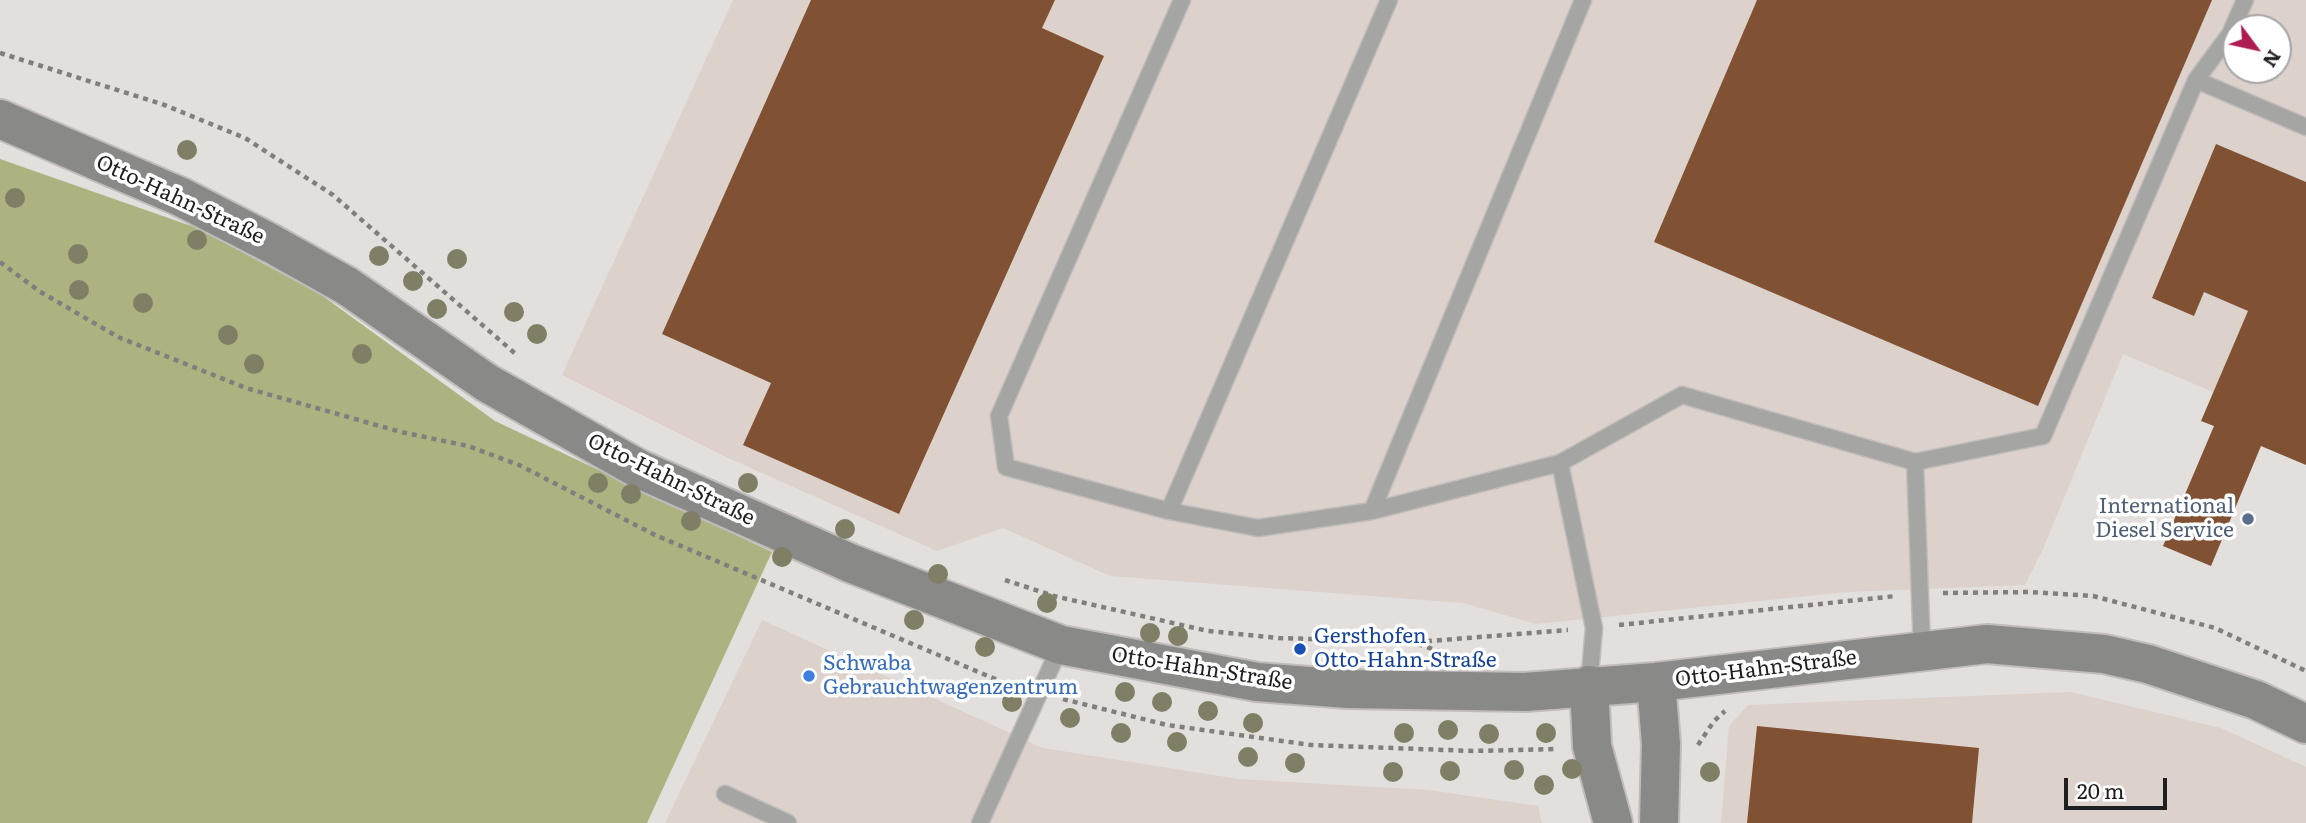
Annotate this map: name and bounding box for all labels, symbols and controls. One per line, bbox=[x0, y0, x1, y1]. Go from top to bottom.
north arrow bbox=[2222, 14, 2292, 84]
text: N bbox=[2257, 45, 2289, 74]
street label: Otto-Hahn-Straße bbox=[92, 150, 268, 250]
street label: Otto-Hahn-Straße bbox=[583, 429, 759, 531]
place label: International Diesel Service bbox=[2095, 494, 2234, 544]
marker: International Diesel Service bbox=[2240, 511, 2256, 527]
place label: Gersthofen Otto-Hahn-Straße bbox=[1314, 624, 1497, 674]
marker: Gersthofen Otto-Hahn-Straße bbox=[1292, 641, 1308, 657]
street label: Otto-Hahn-Straße bbox=[1110, 642, 1294, 696]
street label: Otto-Hahn-Straße bbox=[1674, 645, 1858, 693]
place label: Schwaba Gebrauchtwagenzentrum bbox=[823, 651, 1078, 701]
marker: Schwaba Gebrauchtwagenzentrum bbox=[801, 668, 817, 684]
scale bar bbox=[2068, 764, 2171, 808]
text: 20 m bbox=[2077, 774, 2124, 805]

